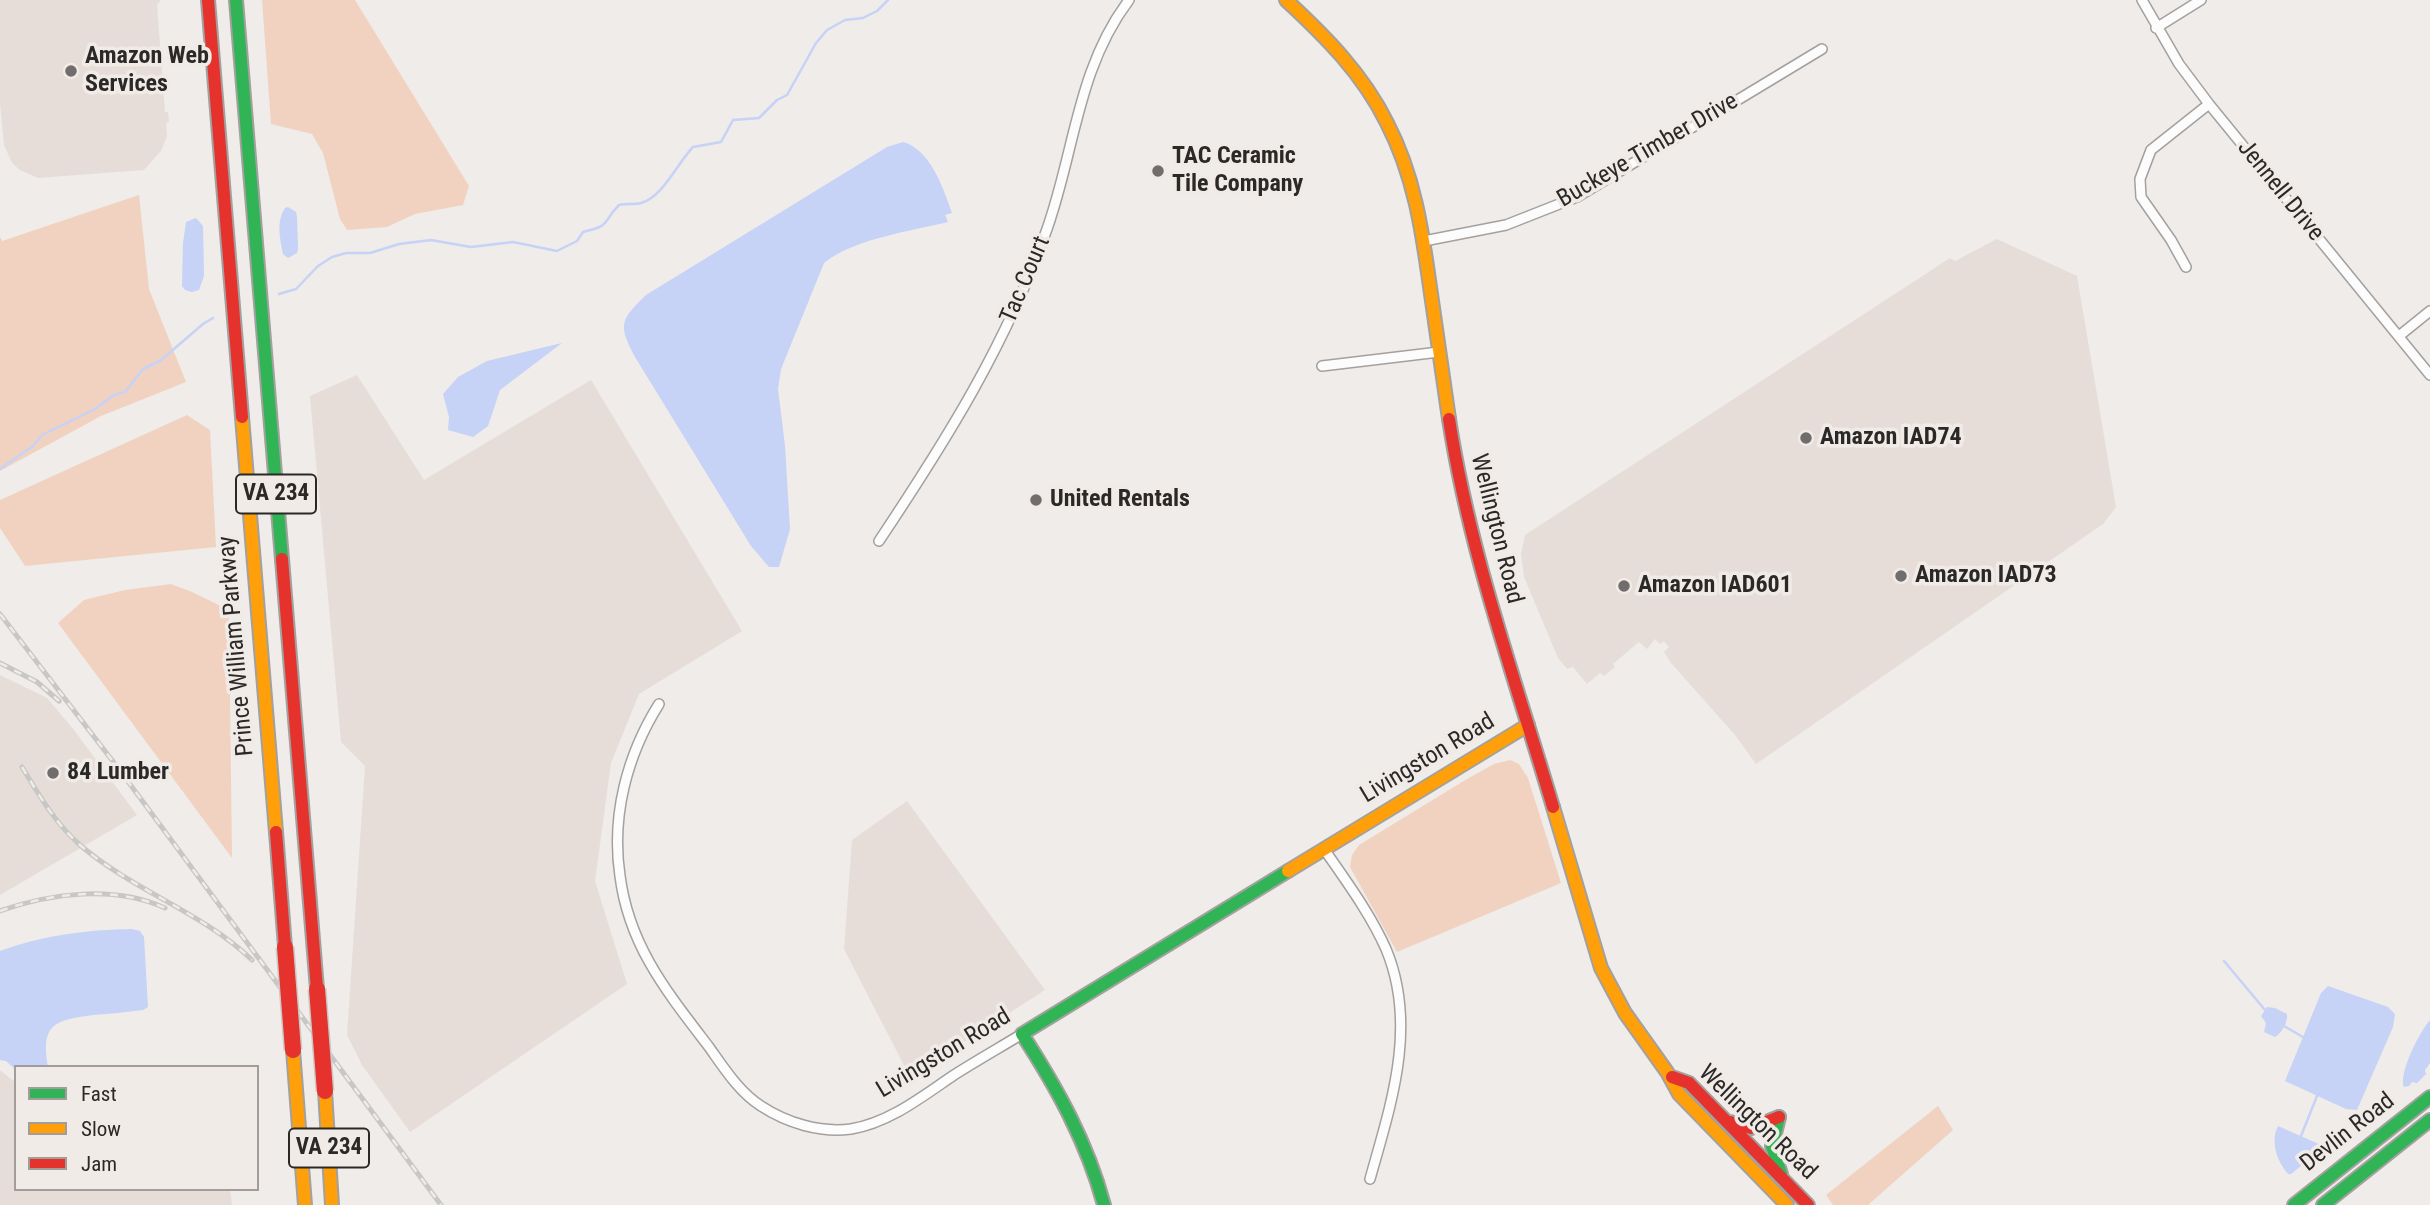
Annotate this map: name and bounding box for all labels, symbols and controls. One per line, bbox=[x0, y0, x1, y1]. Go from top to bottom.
place label: Amazon Web Services bbox=[85, 43, 209, 99]
marker: Amazon Web Services bbox=[63, 63, 79, 79]
street label: Buckeye Timber Drive bbox=[1552, 88, 1744, 214]
street label: Jennell Drive bbox=[2230, 135, 2330, 247]
place label: TAC Ceramic Tile Company bbox=[1172, 143, 1303, 199]
marker: TAC Ceramic Tile Company bbox=[1150, 163, 1166, 179]
street label: Tac Court bbox=[995, 232, 1057, 328]
place label: Amazon IAD74 bbox=[1820, 424, 1962, 452]
marker: Amazon IAD74 bbox=[1798, 430, 1814, 446]
street label: Wellington Road bbox=[1463, 451, 1529, 607]
road number: VA 234 bbox=[236, 474, 316, 514]
place label: United Rentals bbox=[1050, 486, 1190, 514]
marker: United Rentals bbox=[1028, 492, 1044, 508]
street label: Prince William Parkway bbox=[213, 535, 261, 757]
place label: Amazon IAD73 bbox=[1915, 562, 2057, 590]
marker: Amazon IAD73 bbox=[1893, 568, 1909, 584]
place label: Amazon IAD601 bbox=[1638, 572, 1792, 600]
marker: Amazon IAD601 bbox=[1616, 578, 1632, 594]
street label: Livingston Road bbox=[1356, 708, 1500, 810]
place label: 84 Lumber bbox=[67, 759, 169, 787]
marker: 84 Lumber bbox=[45, 765, 61, 781]
street label: Livingston Road bbox=[872, 1003, 1016, 1105]
street label: Wellington Road bbox=[1692, 1059, 1822, 1187]
legend bbox=[14, 1065, 259, 1191]
text: Fast bbox=[81, 1082, 117, 1106]
street label: Devlin Road bbox=[2295, 1087, 2401, 1179]
text: Slow bbox=[81, 1117, 121, 1141]
road number: VA 234 bbox=[289, 1128, 369, 1168]
text: Jam bbox=[81, 1152, 117, 1176]

